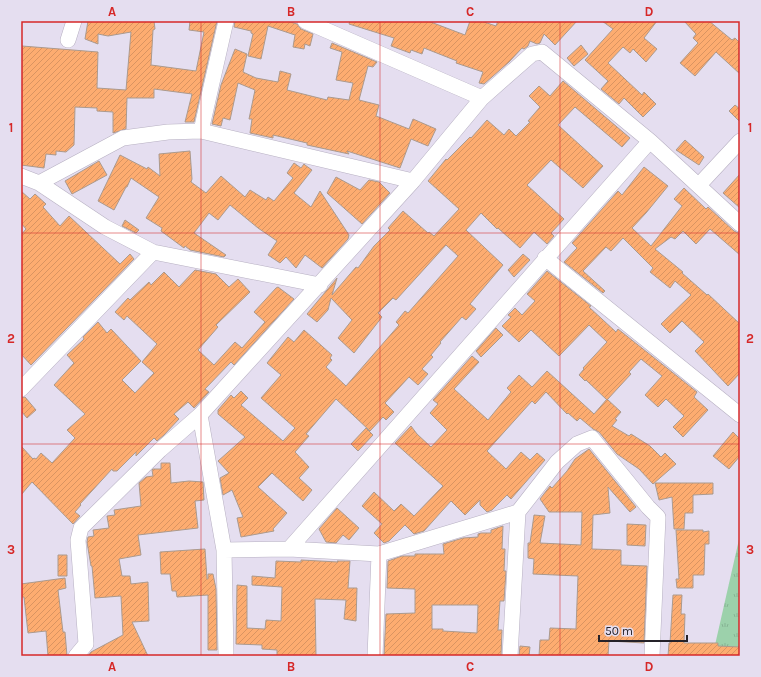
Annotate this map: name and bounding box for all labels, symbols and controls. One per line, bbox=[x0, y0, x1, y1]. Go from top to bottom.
text: A bbox=[108, 4, 116, 19]
text: B bbox=[287, 4, 295, 19]
text: C bbox=[466, 4, 474, 19]
text: D bbox=[645, 4, 654, 19]
text: 1 bbox=[9, 120, 13, 135]
text: 1 bbox=[748, 120, 752, 135]
text: 2 bbox=[7, 331, 15, 346]
text: 2 bbox=[746, 331, 754, 346]
text: 3 bbox=[7, 542, 15, 557]
text: 3 bbox=[746, 542, 754, 557]
scale bar bbox=[599, 617, 687, 643]
text: 50 m bbox=[605, 624, 633, 638]
text: A bbox=[108, 659, 116, 674]
text: B bbox=[287, 659, 295, 674]
text: C bbox=[466, 659, 474, 674]
text: D bbox=[645, 659, 654, 674]

